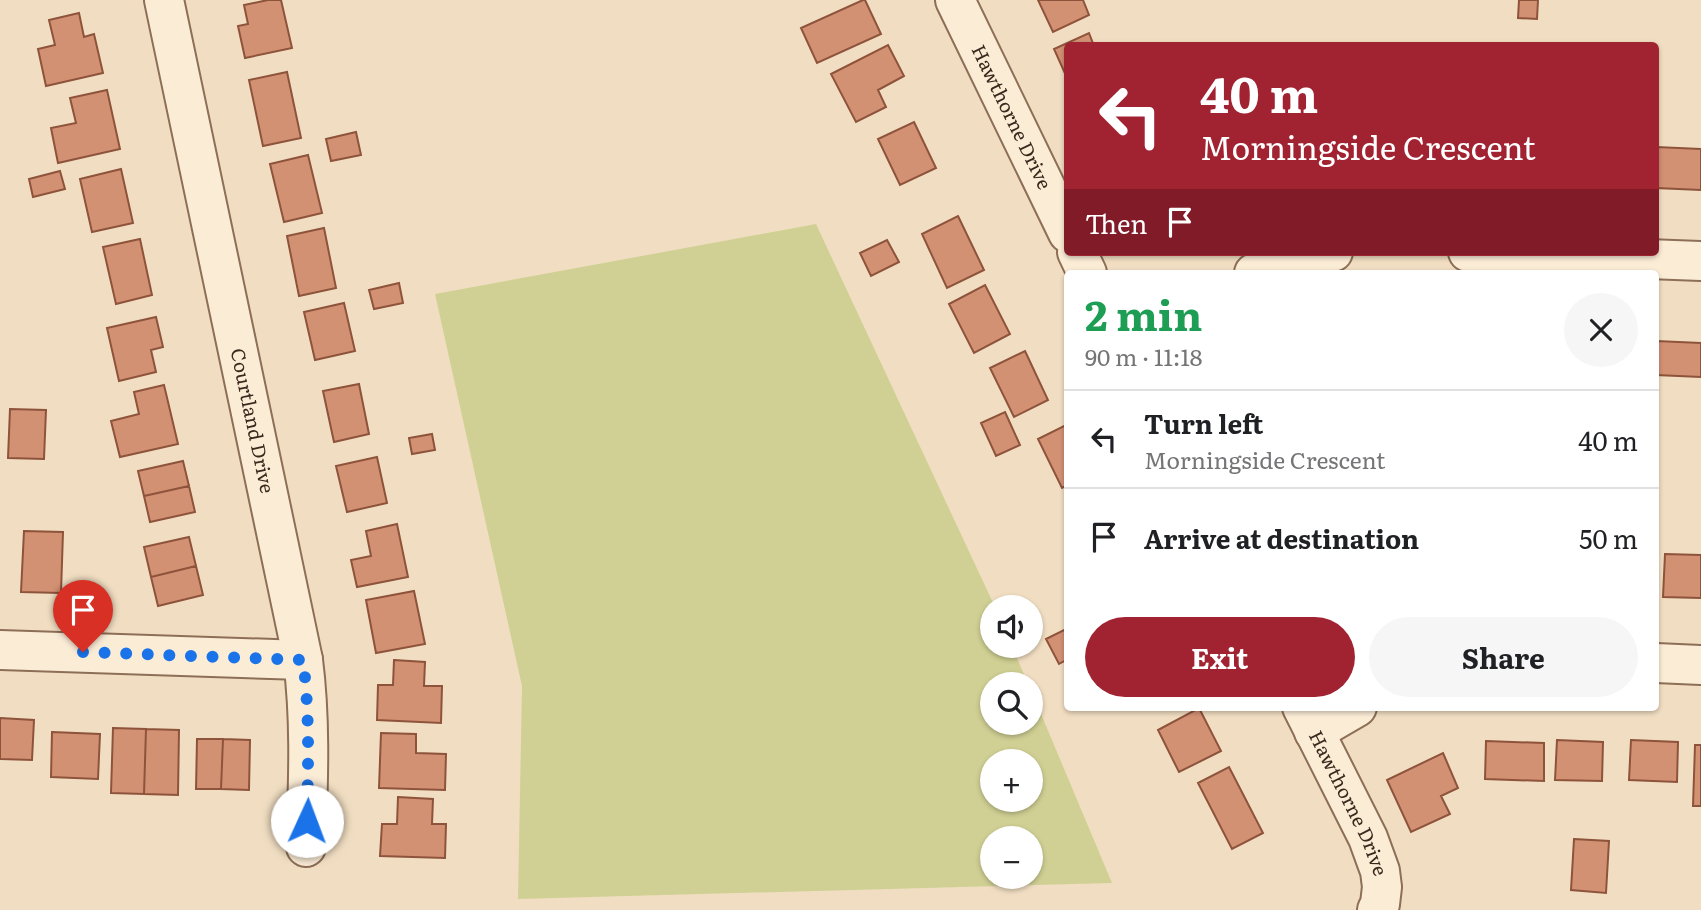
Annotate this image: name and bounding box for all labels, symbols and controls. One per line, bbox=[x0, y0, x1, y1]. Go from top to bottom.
street label: Hawthorne Drive bbox=[966, 39, 1060, 194]
text: 40 m bbox=[1200, 55, 1318, 128]
icon: left bbox=[1085, 70, 1176, 161]
text: Morningside Crescent bbox=[1200, 122, 1536, 170]
text: Then bbox=[1085, 203, 1147, 242]
icon: arrive bbox=[1161, 203, 1199, 241]
text: 2 min bbox=[1085, 282, 1202, 344]
button: close bbox=[1564, 293, 1638, 367]
text: 90 m · 11:18 bbox=[1085, 339, 1203, 373]
street label: Courtland Drive bbox=[225, 346, 283, 496]
text: Turn left bbox=[1144, 403, 1263, 442]
icon: left bbox=[1085, 420, 1123, 458]
text: 40 m bbox=[1578, 420, 1638, 459]
text: Morningside Crescent bbox=[1144, 442, 1385, 476]
icon: arrive bbox=[1085, 518, 1123, 556]
text: Arrive at destination bbox=[1144, 518, 1419, 557]
text: 50 m bbox=[1579, 518, 1638, 557]
pin bbox=[53, 580, 113, 652]
icon: arrive bbox=[64, 591, 102, 629]
map controls bbox=[980, 595, 1043, 889]
button: sound bbox=[980, 595, 1043, 658]
button: Exit bbox=[1085, 617, 1355, 697]
button: Share bbox=[1369, 617, 1638, 697]
button: search bbox=[980, 672, 1043, 735]
street label: Hawthorne Drive bbox=[1303, 725, 1396, 880]
button: + bbox=[980, 749, 1043, 812]
position arrow bbox=[270, 784, 344, 858]
button: − bbox=[980, 826, 1043, 889]

